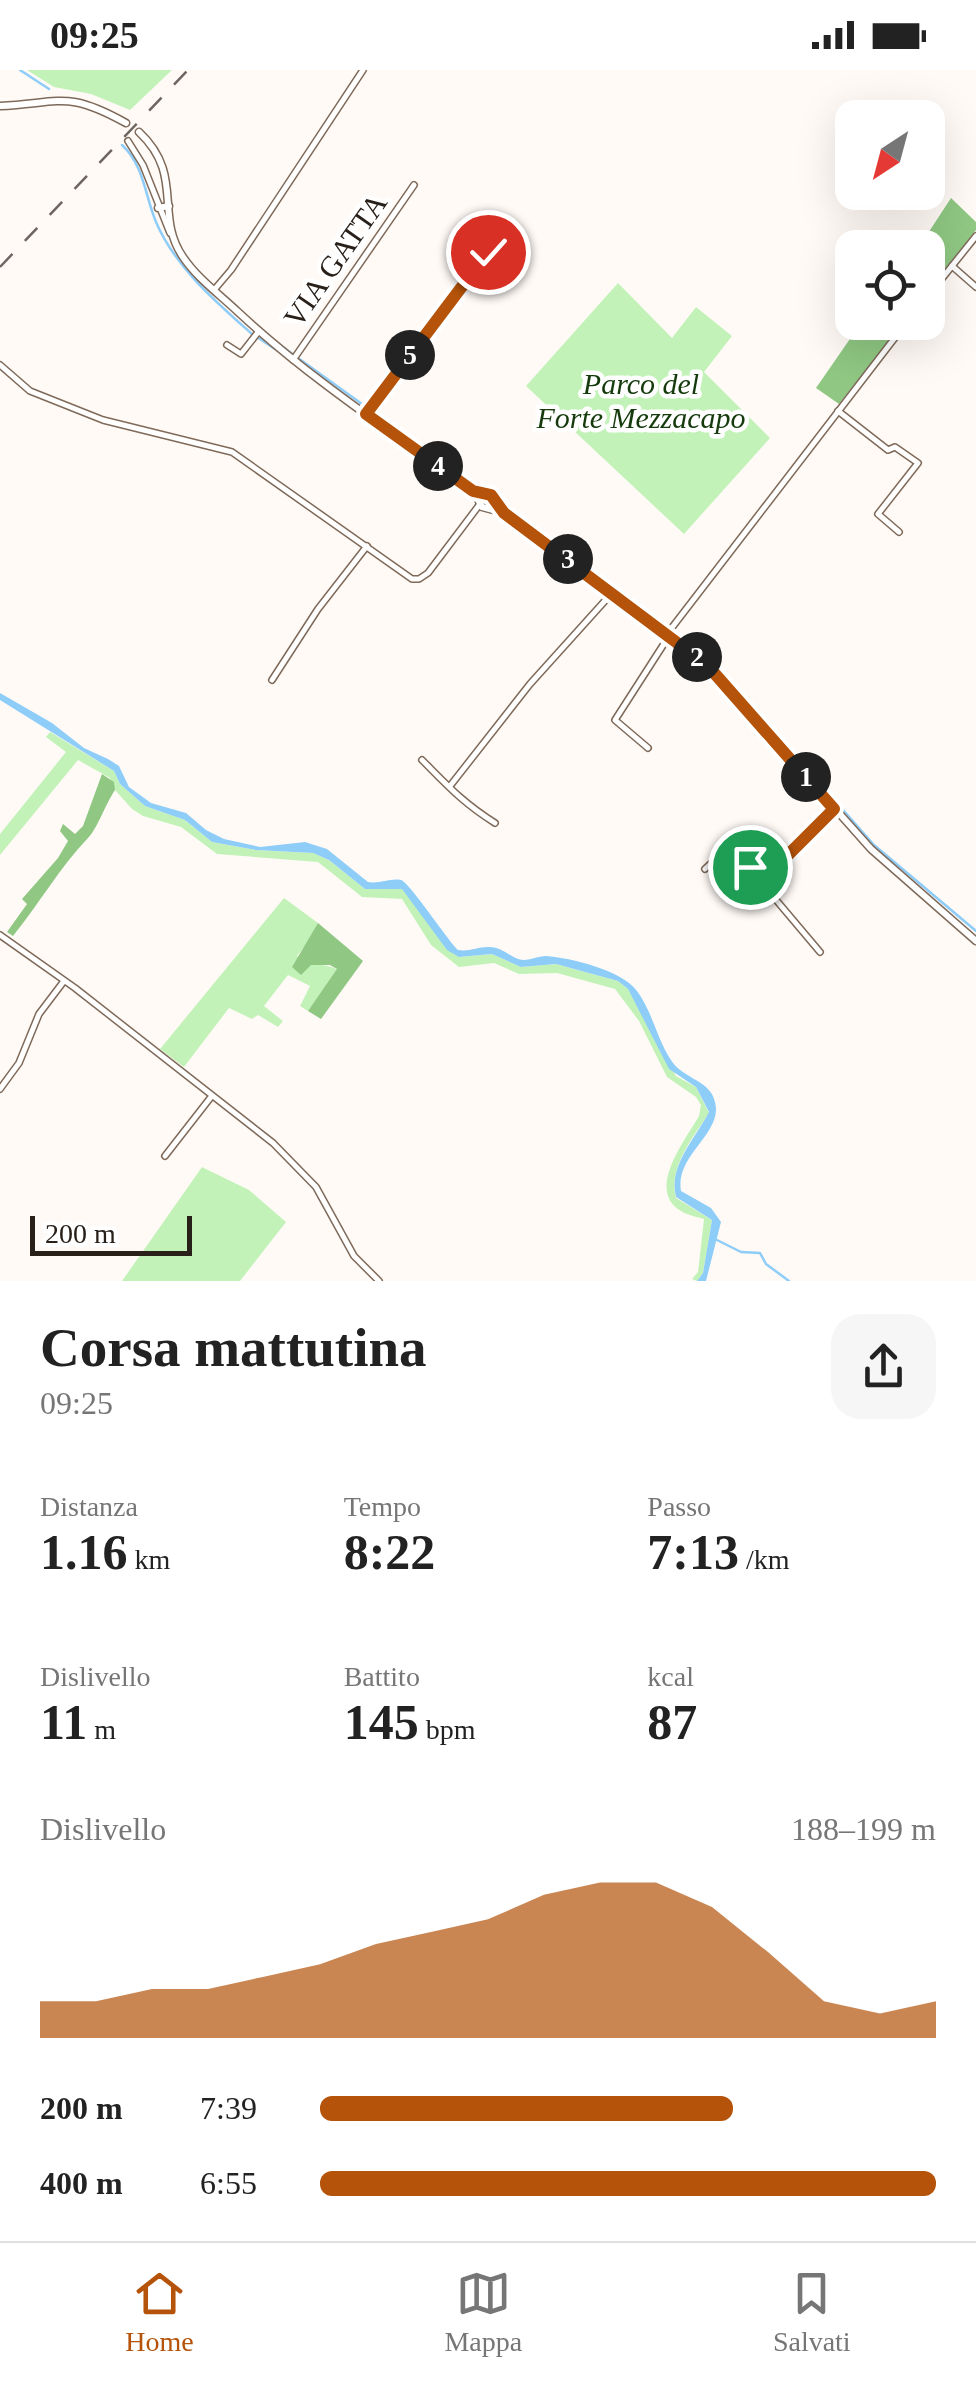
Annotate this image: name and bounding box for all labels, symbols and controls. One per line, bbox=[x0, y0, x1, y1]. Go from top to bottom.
text: 09:25 bbox=[50, 14, 139, 56]
north arrow bbox=[835, 100, 945, 210]
map controls bbox=[835, 100, 945, 340]
street label: VIA GATTA bbox=[277, 187, 393, 333]
pin bbox=[446, 210, 531, 295]
icon: check bbox=[461, 225, 516, 280]
button: locate bbox=[835, 230, 945, 340]
pin: 5 bbox=[385, 330, 435, 380]
text: 5 bbox=[403, 339, 417, 370]
park label: Parco del Forte Mezzacapo bbox=[535, 367, 746, 434]
pin: 4 bbox=[413, 441, 463, 491]
text: 4 bbox=[431, 450, 445, 481]
pin: 3 bbox=[543, 534, 593, 584]
text: 3 bbox=[561, 543, 575, 574]
pin: 2 bbox=[672, 632, 722, 682]
text: 2 bbox=[690, 641, 704, 672]
pin: 1 bbox=[781, 752, 831, 802]
text: 1 bbox=[799, 761, 813, 792]
pin bbox=[708, 825, 793, 910]
icon: arrive bbox=[723, 840, 778, 895]
scale bar bbox=[30, 1211, 192, 1256]
text: 200 m bbox=[45, 1218, 116, 1249]
button: share bbox=[831, 1314, 936, 1419]
text: Corsa mattutina bbox=[40, 1317, 427, 1378]
text: 09:25 bbox=[40, 1385, 113, 1421]
text: Distanza bbox=[40, 1491, 138, 1522]
text: Tempo bbox=[344, 1491, 421, 1522]
text: Passo bbox=[647, 1491, 711, 1522]
text: 1.16 bbox=[40, 1524, 128, 1580]
text: 8:22 bbox=[344, 1524, 435, 1580]
text: 7:13 bbox=[647, 1524, 739, 1580]
text: km bbox=[128, 1544, 170, 1575]
text: /km bbox=[739, 1544, 790, 1575]
text: Dislivello bbox=[40, 1661, 150, 1692]
text: Battito bbox=[344, 1661, 420, 1692]
text: kcal bbox=[647, 1661, 694, 1692]
text: 11 bbox=[40, 1694, 87, 1750]
text: 145 bbox=[344, 1694, 419, 1750]
text: 87 bbox=[647, 1694, 697, 1750]
text: m bbox=[87, 1714, 116, 1745]
text: bpm bbox=[419, 1714, 475, 1745]
text: Dislivello bbox=[40, 1811, 166, 1847]
text: 188–199 m bbox=[791, 1811, 936, 1847]
text: 200 m bbox=[40, 2090, 123, 2126]
text: 7:39 bbox=[200, 2090, 257, 2126]
text: 400 m bbox=[40, 2165, 123, 2201]
text: 6:55 bbox=[200, 2165, 257, 2201]
tab: Home bbox=[125, 2266, 194, 2358]
tab: Mappa bbox=[444, 2266, 522, 2358]
tab: Salvati bbox=[773, 2266, 851, 2358]

